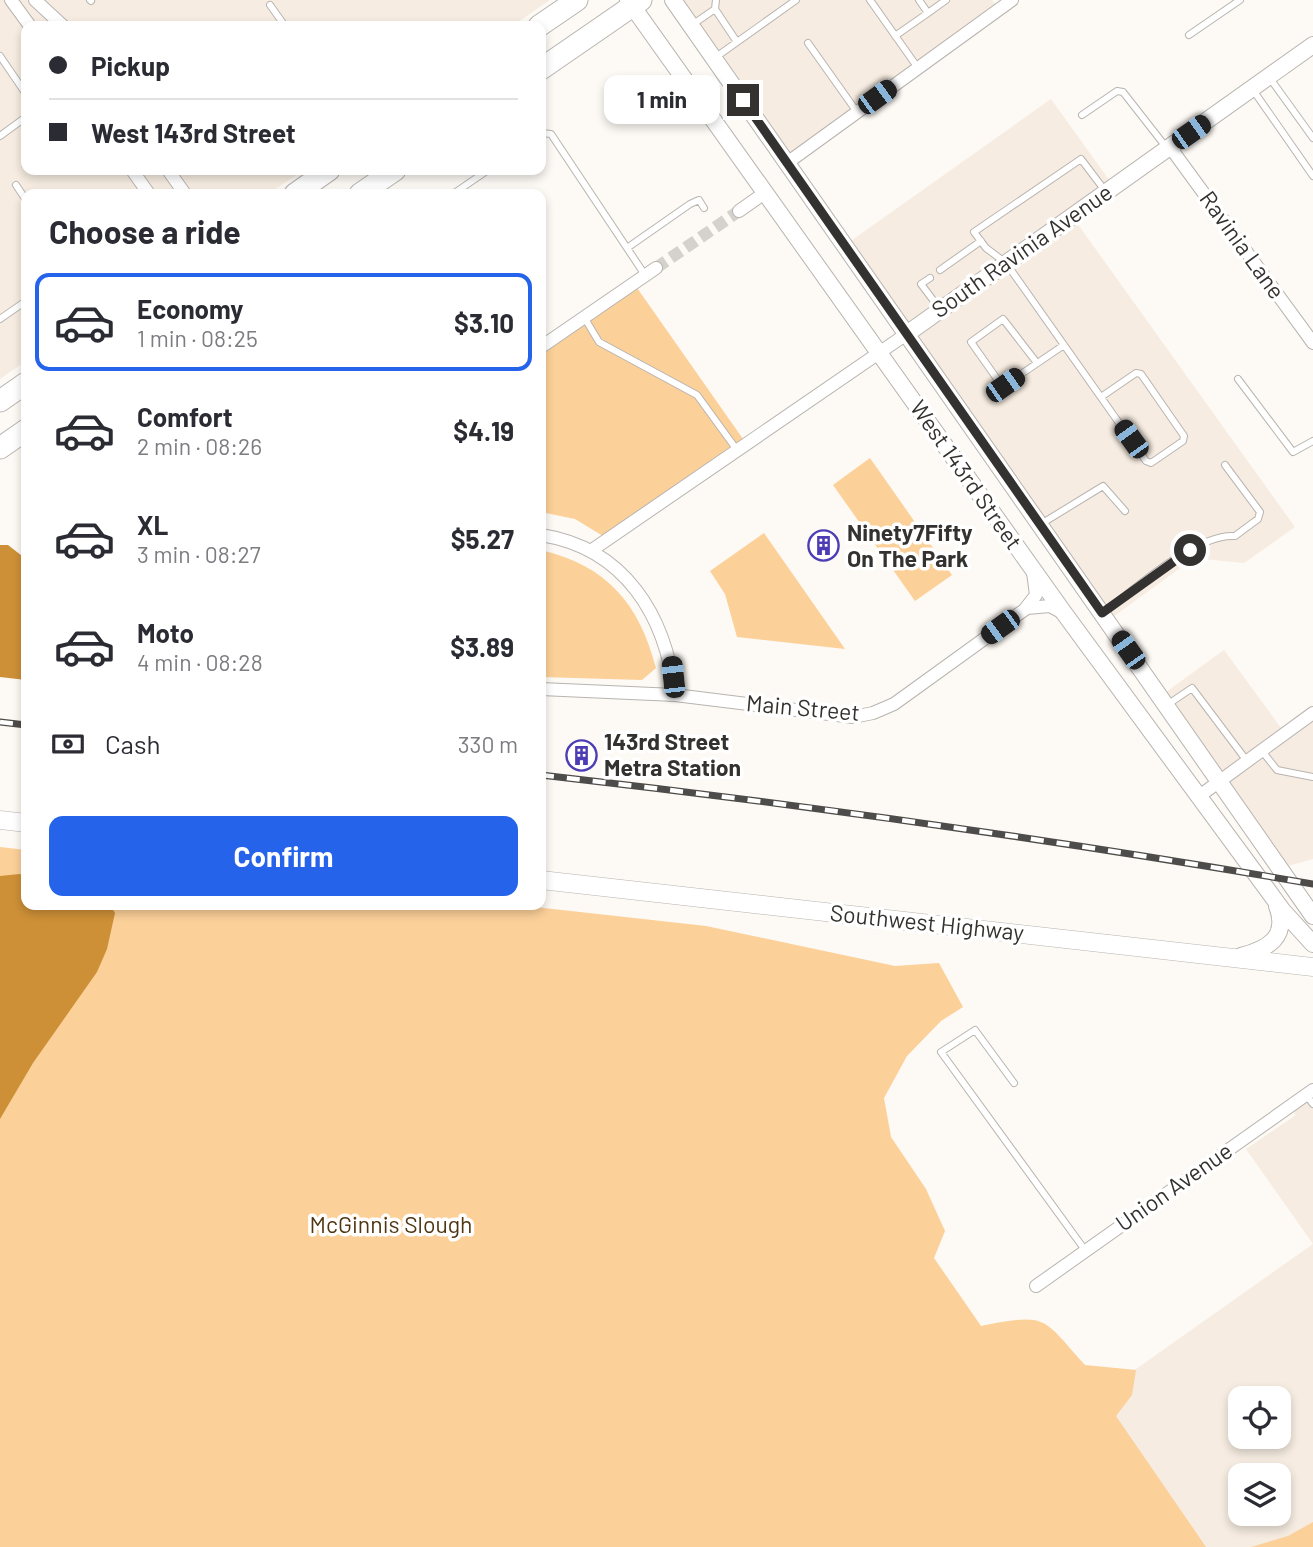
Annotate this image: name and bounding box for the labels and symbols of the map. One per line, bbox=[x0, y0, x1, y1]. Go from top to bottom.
callout: 1 min bbox=[603, 76, 718, 124]
car bbox=[854, 76, 901, 118]
route end bbox=[727, 84, 759, 116]
car bbox=[1168, 111, 1215, 153]
street label: South Ravinia Avenue bbox=[926, 177, 1117, 323]
street label: Ravinia Lane bbox=[1194, 185, 1291, 304]
car bbox=[982, 364, 1029, 406]
street label: West 143rd Street bbox=[905, 394, 1029, 555]
car bbox=[1111, 416, 1152, 462]
place label: Ninety7Fifty On The Park bbox=[847, 518, 973, 572]
building icon: Ninety7Fifty On The Park bbox=[807, 529, 841, 563]
route start bbox=[1174, 534, 1206, 566]
car bbox=[977, 606, 1024, 648]
car bbox=[1108, 627, 1149, 673]
car bbox=[661, 655, 686, 699]
street label: Main Street bbox=[745, 688, 861, 726]
place label: 143rd Street Metra Station bbox=[604, 727, 741, 781]
building icon: 143rd Street Metra Station bbox=[564, 738, 598, 772]
street label: Southwest Highway bbox=[829, 898, 1026, 946]
street label: Union Avenue bbox=[1110, 1136, 1237, 1237]
park label: McGinnis Slough bbox=[310, 1210, 472, 1238]

